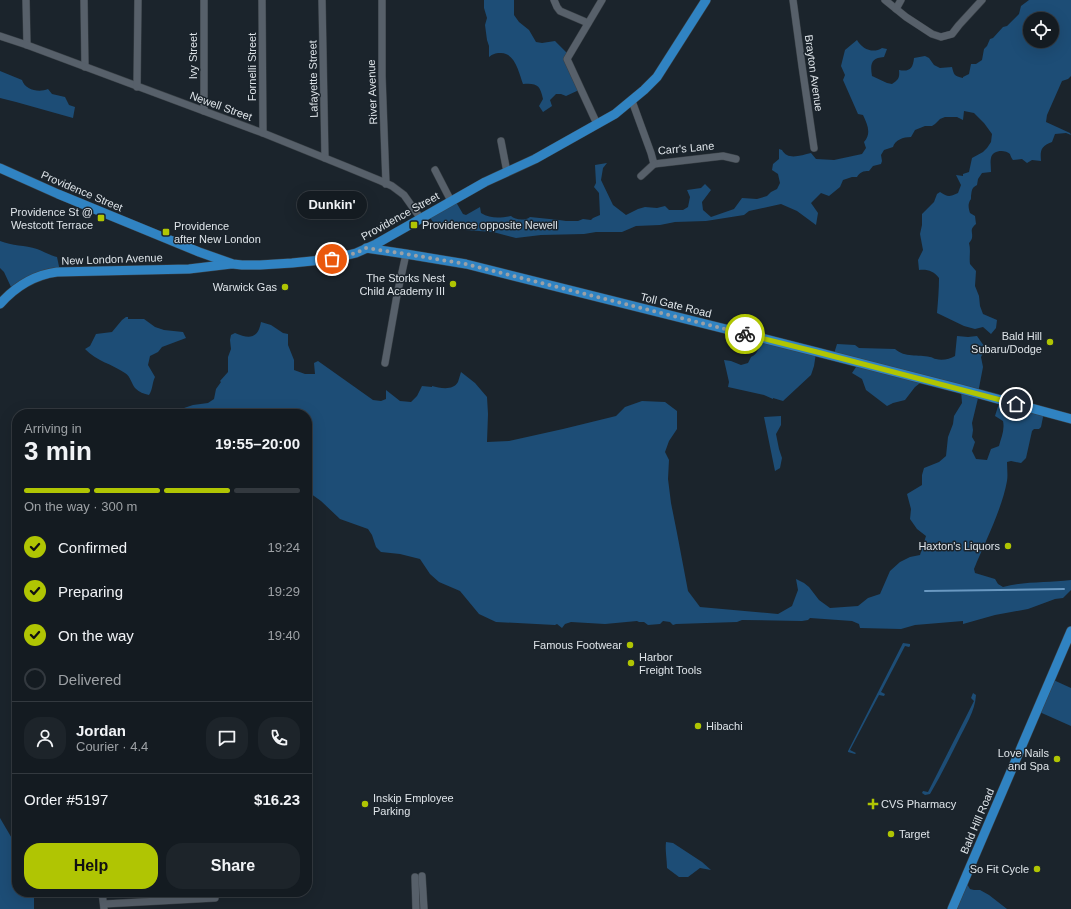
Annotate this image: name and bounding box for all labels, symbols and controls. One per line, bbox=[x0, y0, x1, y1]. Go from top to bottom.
map controls bbox=[1023, 12, 1059, 48]
button: locate bbox=[1023, 12, 1059, 48]
street label: Ivy Street bbox=[187, 33, 199, 79]
street label: Fornelli Street bbox=[246, 33, 258, 101]
street label: Brayton Avenue bbox=[803, 34, 825, 112]
street label: Lafayette Street bbox=[306, 40, 320, 118]
street label: River Avenue bbox=[365, 59, 379, 125]
street label: Newell Street bbox=[188, 89, 254, 123]
street label: Carr's Lane bbox=[657, 140, 715, 156]
street label: Providence Street bbox=[39, 168, 125, 214]
street label: Providence Street bbox=[359, 190, 441, 242]
callout: Dunkin' bbox=[297, 191, 367, 219]
text: Dunkin' bbox=[308, 197, 356, 212]
place label: Providence St @ Westcott Terrace bbox=[10, 206, 93, 231]
marker: Providence St @ Westcott Terrace bbox=[96, 213, 106, 223]
place label: Providence opposite Newell bbox=[422, 219, 558, 231]
place label: Providence after New London bbox=[174, 220, 261, 245]
marker: Providence opposite Newell bbox=[409, 220, 419, 230]
marker: Providence after New London bbox=[161, 227, 171, 237]
pin bbox=[315, 242, 349, 276]
icon: bag bbox=[321, 248, 343, 270]
street label: New London Avenue bbox=[61, 251, 163, 267]
place label: The Storks Nest Child Academy III bbox=[359, 272, 445, 297]
marker: The Storks Nest Child Academy III bbox=[448, 279, 458, 289]
place label: Warwick Gas bbox=[213, 281, 277, 293]
marker: Warwick Gas bbox=[280, 282, 290, 292]
street label: Toll Gate Road bbox=[639, 290, 713, 320]
courier bbox=[725, 314, 765, 354]
icon: bike bbox=[734, 323, 756, 345]
place label: Bald Hill Subaru/Dodge bbox=[971, 330, 1042, 355]
marker: Bald Hill Subaru/Dodge bbox=[1045, 337, 1055, 347]
pin bbox=[999, 387, 1033, 421]
icon: home bbox=[1005, 393, 1027, 415]
text: Arriving in bbox=[24, 421, 82, 436]
text: 19:55–20:00 bbox=[215, 435, 300, 452]
text: 3 min bbox=[24, 436, 92, 466]
text: On the way · 300 m bbox=[24, 499, 137, 514]
icon: check bbox=[24, 536, 46, 558]
text: Confirmed bbox=[58, 539, 127, 556]
text: 19:24 bbox=[267, 540, 300, 555]
place label: Haxton's Liquors bbox=[918, 540, 1000, 552]
marker: Haxton's Liquors bbox=[1003, 541, 1013, 551]
icon: check bbox=[24, 580, 46, 602]
text: Preparing bbox=[58, 583, 123, 600]
text: 19:29 bbox=[267, 584, 300, 599]
icon: check bbox=[24, 624, 46, 646]
text: On the way bbox=[58, 627, 134, 644]
text: 19:40 bbox=[267, 628, 300, 643]
place label: Famous Footwear bbox=[533, 639, 622, 651]
marker: Famous Footwear bbox=[625, 640, 635, 650]
place label: Harbor Freight Tools bbox=[639, 651, 702, 676]
marker: Harbor Freight Tools bbox=[626, 658, 636, 668]
text: Delivered bbox=[58, 671, 121, 688]
button: person bbox=[24, 717, 66, 759]
button: chat bbox=[206, 717, 248, 759]
button: phone bbox=[258, 717, 300, 759]
place label: Hibachi bbox=[706, 720, 743, 732]
marker: Hibachi bbox=[693, 721, 703, 731]
text: Jordan bbox=[76, 722, 126, 739]
text: Courier · 4.4 bbox=[76, 739, 148, 754]
place label: Love Nails and Spa bbox=[998, 747, 1050, 772]
marker: Love Nails and Spa bbox=[1052, 754, 1062, 764]
street label: Bald Hill Road bbox=[958, 787, 996, 855]
text: Order #5197 bbox=[24, 791, 108, 808]
text: $16.23 bbox=[254, 791, 300, 808]
place label: Inskip Employee Parking bbox=[373, 792, 454, 817]
place label: CVS Pharmacy bbox=[881, 798, 957, 810]
marker: Inskip Employee Parking bbox=[360, 799, 370, 809]
marker: CVS Pharmacy bbox=[868, 799, 878, 809]
place label: Target bbox=[899, 828, 930, 840]
marker: Target bbox=[886, 829, 896, 839]
button: Help bbox=[24, 843, 158, 889]
button: Share bbox=[166, 843, 300, 889]
place label: So Fit Cycle bbox=[970, 863, 1029, 875]
marker: So Fit Cycle bbox=[1032, 864, 1042, 874]

